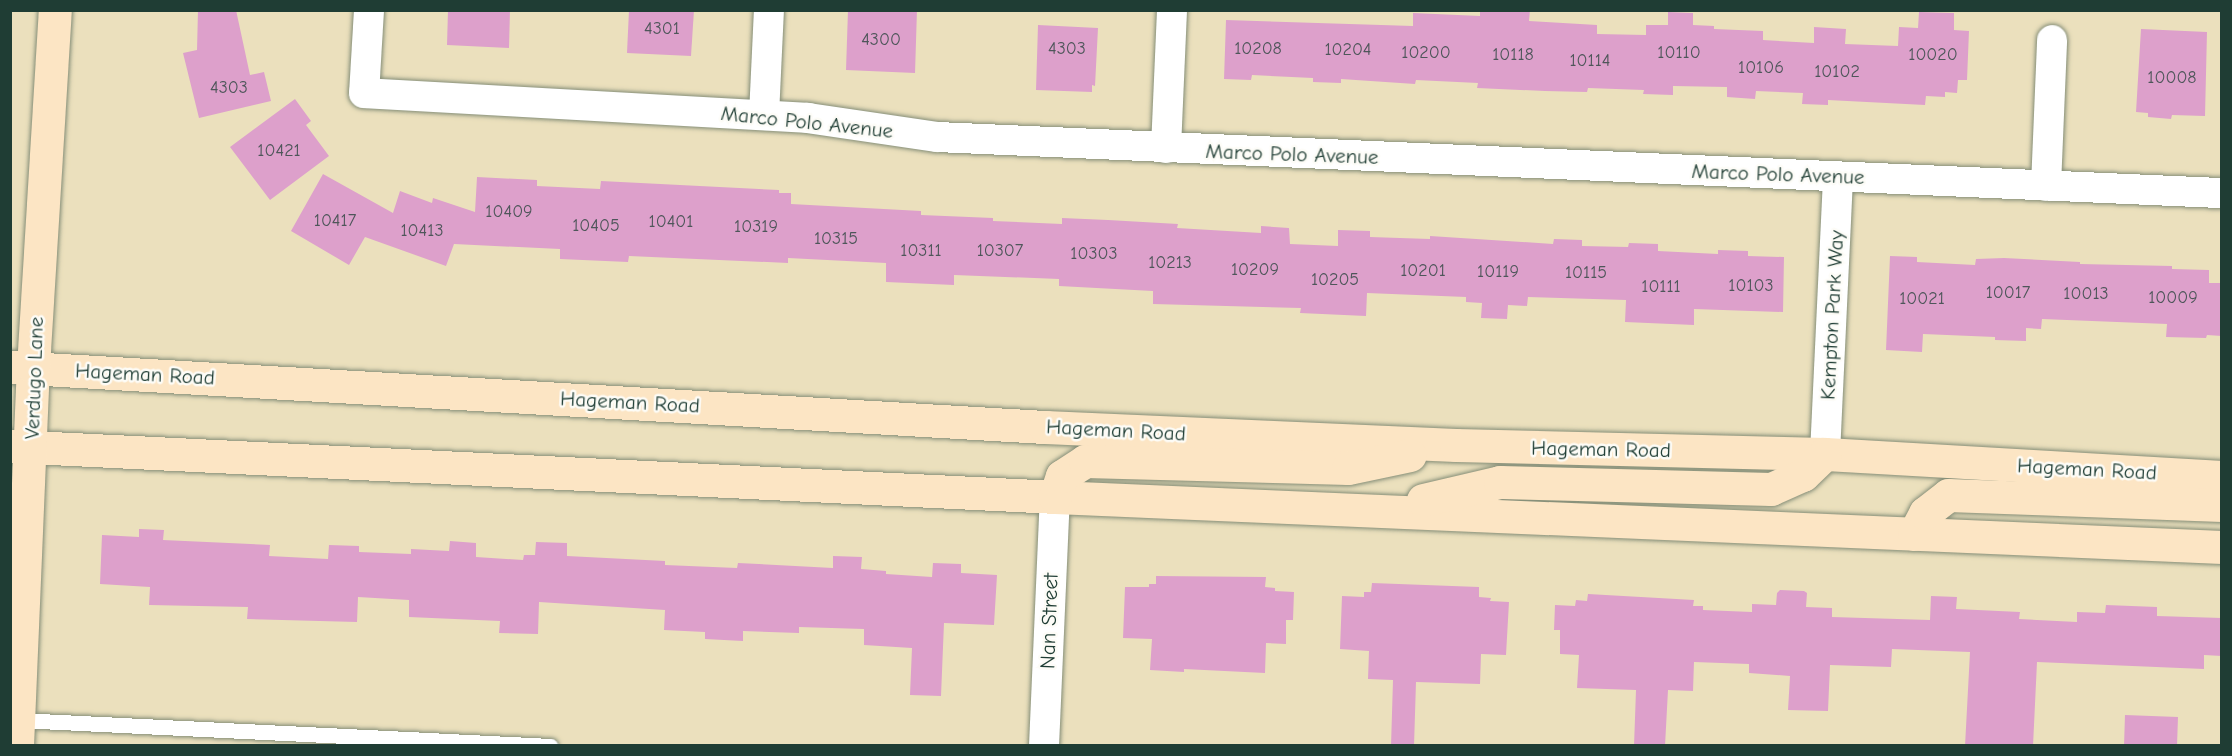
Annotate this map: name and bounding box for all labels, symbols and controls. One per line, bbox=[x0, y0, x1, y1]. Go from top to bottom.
house number: 4301 bbox=[644, 18, 680, 40]
house number: 4300 bbox=[861, 29, 901, 51]
house number: 4303 bbox=[1048, 38, 1086, 60]
house number: 10208 bbox=[1234, 38, 1282, 60]
house number: 10204 bbox=[1324, 39, 1372, 61]
house number: 10200 bbox=[1401, 42, 1451, 64]
house number: 10110 bbox=[1657, 42, 1701, 64]
house number: 10118 bbox=[1492, 44, 1534, 66]
house number: 10020 bbox=[1908, 44, 1958, 66]
house number: 10114 bbox=[1569, 50, 1611, 72]
house number: 10106 bbox=[1738, 57, 1784, 79]
house number: 10102 bbox=[1814, 61, 1860, 83]
house number: 10008 bbox=[2147, 67, 2197, 89]
house number: 4303 bbox=[210, 77, 248, 99]
street label: Marco Polo Avenue bbox=[720, 100, 894, 144]
street label: Marco Polo Avenue bbox=[1205, 138, 1379, 170]
house number: 10421 bbox=[257, 140, 301, 162]
street label: Marco Polo Avenue bbox=[1691, 158, 1865, 190]
house number: 10409 bbox=[485, 201, 533, 223]
house number: 10417 bbox=[314, 210, 356, 232]
house number: 10401 bbox=[649, 211, 693, 233]
house number: 10405 bbox=[572, 215, 620, 237]
house number: 10319 bbox=[734, 216, 778, 238]
house number: 10413 bbox=[400, 220, 444, 242]
house number: 10315 bbox=[814, 228, 858, 250]
street label: Kempton Park Way bbox=[1815, 229, 1849, 401]
house number: 10311 bbox=[900, 240, 942, 262]
house number: 10307 bbox=[977, 240, 1023, 262]
house number: 10303 bbox=[1070, 243, 1118, 265]
house number: 10213 bbox=[1148, 252, 1192, 274]
house number: 10209 bbox=[1231, 259, 1279, 281]
house number: 10201 bbox=[1400, 260, 1446, 282]
house number: 10119 bbox=[1477, 261, 1519, 283]
house number: 10115 bbox=[1565, 262, 1607, 284]
house number: 10205 bbox=[1311, 269, 1359, 291]
house number: 10103 bbox=[1728, 275, 1774, 297]
house number: 10111 bbox=[1641, 276, 1681, 298]
house number: 10017 bbox=[1986, 282, 2030, 304]
house number: 10013 bbox=[2063, 283, 2109, 305]
house number: 10009 bbox=[2148, 287, 2198, 309]
house number: 10021 bbox=[1899, 288, 1945, 310]
street label: Verdugo Lane bbox=[19, 316, 49, 440]
street label: Hageman Road bbox=[75, 358, 215, 390]
street label: Hageman Road bbox=[560, 386, 700, 418]
street label: Hageman Road bbox=[1046, 414, 1186, 446]
street label: Hageman Road bbox=[1531, 435, 1671, 463]
street label: Hageman Road bbox=[2017, 453, 2157, 485]
street label: Nan Street bbox=[1035, 573, 1063, 669]

